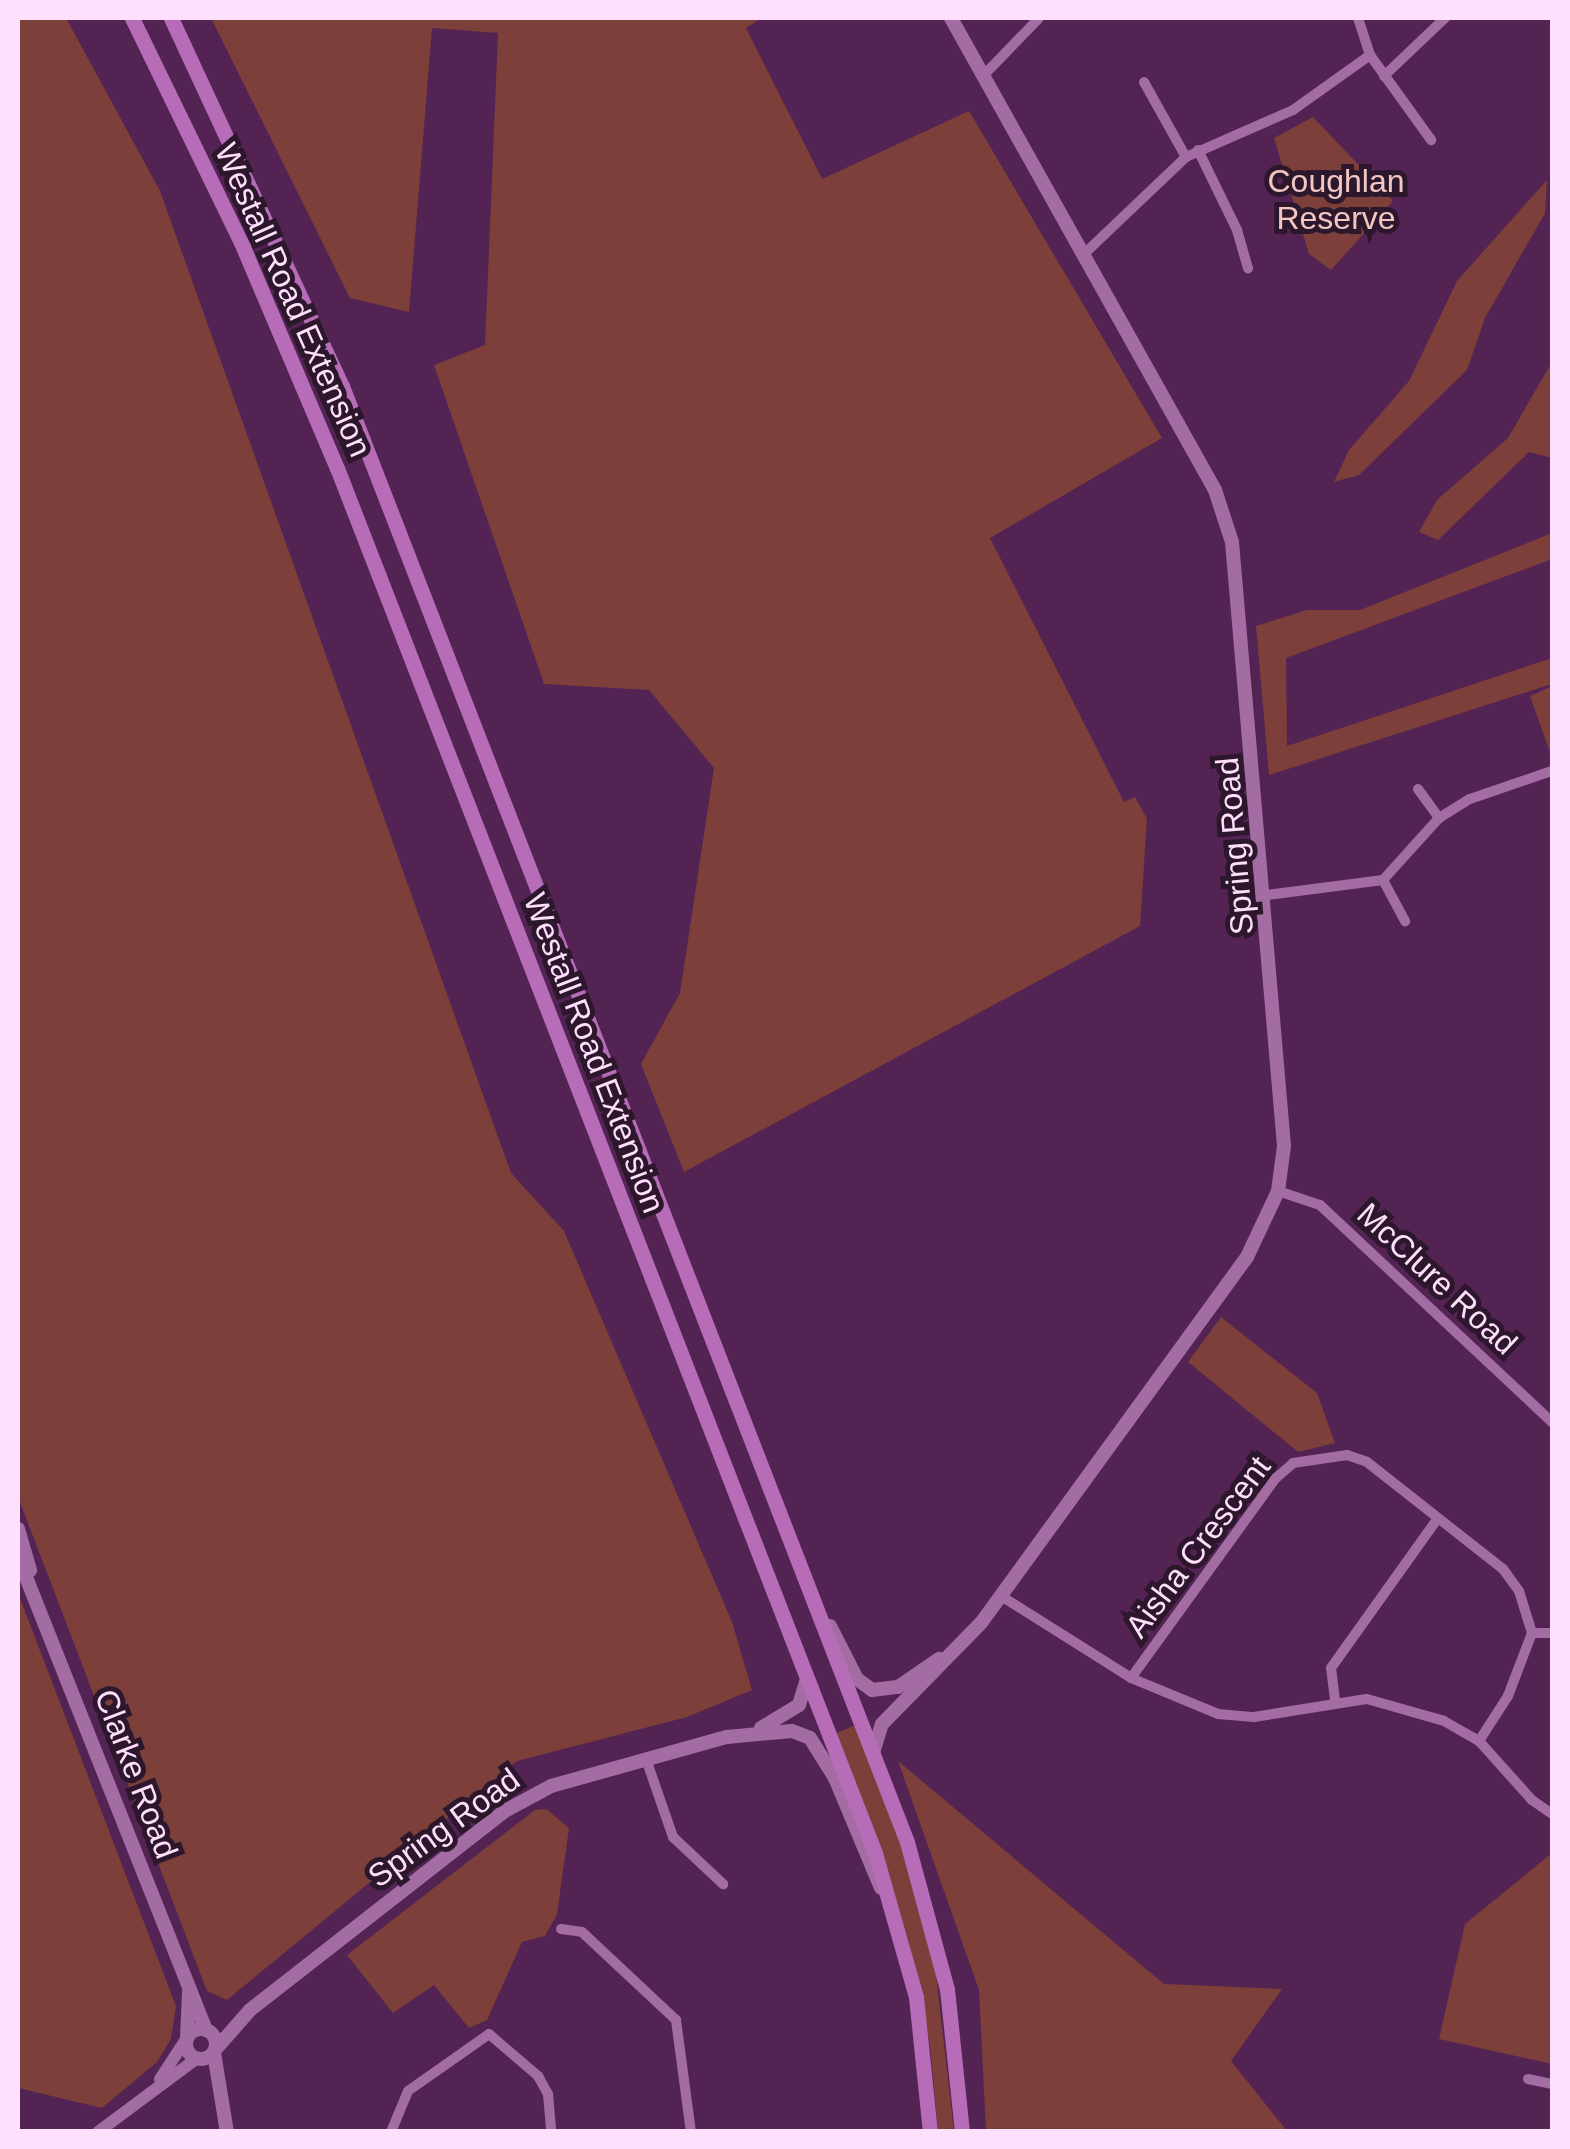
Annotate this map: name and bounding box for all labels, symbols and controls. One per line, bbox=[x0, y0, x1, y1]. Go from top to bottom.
street label: Westall Road Extension bbox=[206, 137, 380, 463]
park label: Coughlan Reserve bbox=[1268, 163, 1404, 238]
street label: Spring Road bbox=[1208, 756, 1262, 936]
street label: Westall Road Extension bbox=[515, 888, 673, 1218]
street label: McClure Road bbox=[1349, 1195, 1525, 1363]
street label: Aisha Crescent bbox=[1117, 1449, 1279, 1645]
street label: Clarke Road bbox=[86, 1684, 186, 1864]
street label: Spring Road bbox=[361, 1760, 527, 1896]

